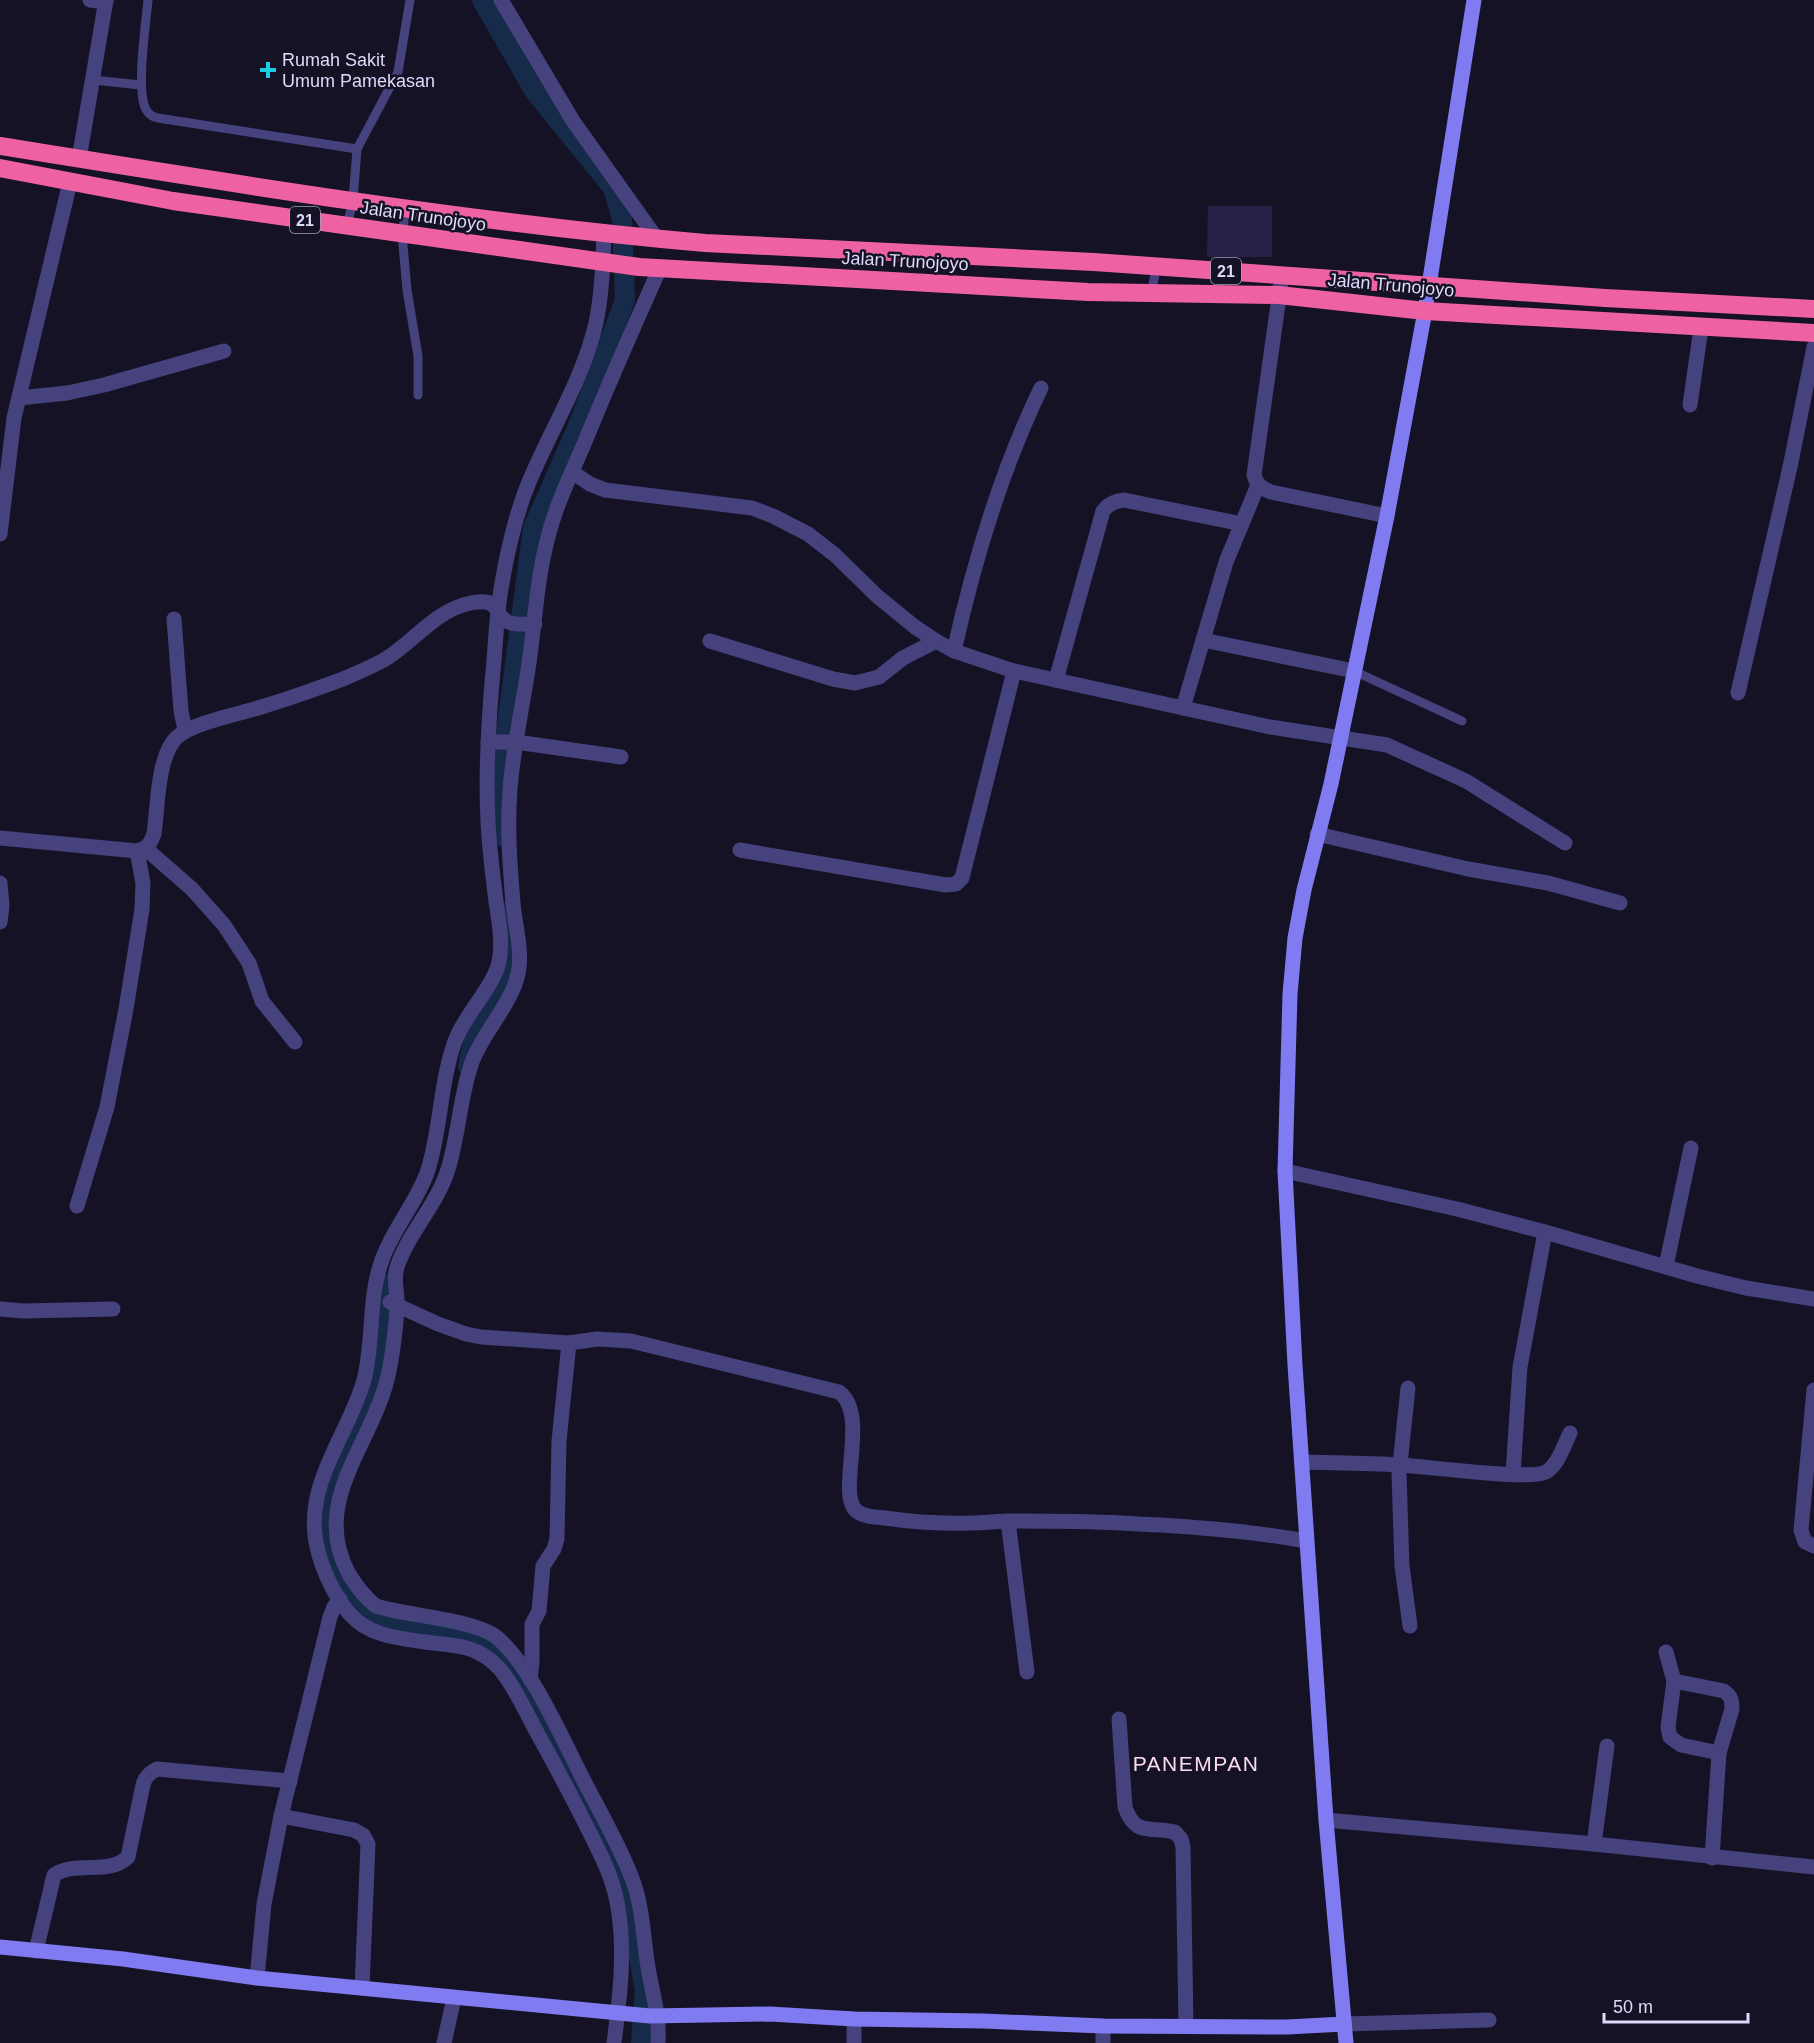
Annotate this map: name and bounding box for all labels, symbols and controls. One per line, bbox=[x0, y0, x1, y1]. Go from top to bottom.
place label: Rumah Sakit Umum Pamekasan bbox=[282, 50, 435, 91]
marker: Rumah Sakit Umum Pamekasan bbox=[259, 61, 277, 79]
street label: Jalan Trunojoyo bbox=[359, 197, 487, 235]
road number: 21 bbox=[290, 207, 320, 233]
street label: Jalan Trunojoyo bbox=[841, 248, 969, 274]
road number: 21 bbox=[1211, 258, 1241, 284]
street label: Jalan Trunojoyo bbox=[1327, 269, 1455, 301]
district label: PANEMPAN bbox=[1133, 1752, 1259, 1775]
scale bar bbox=[1604, 1986, 1748, 2024]
text: 50 m bbox=[1613, 1997, 1653, 2017]

